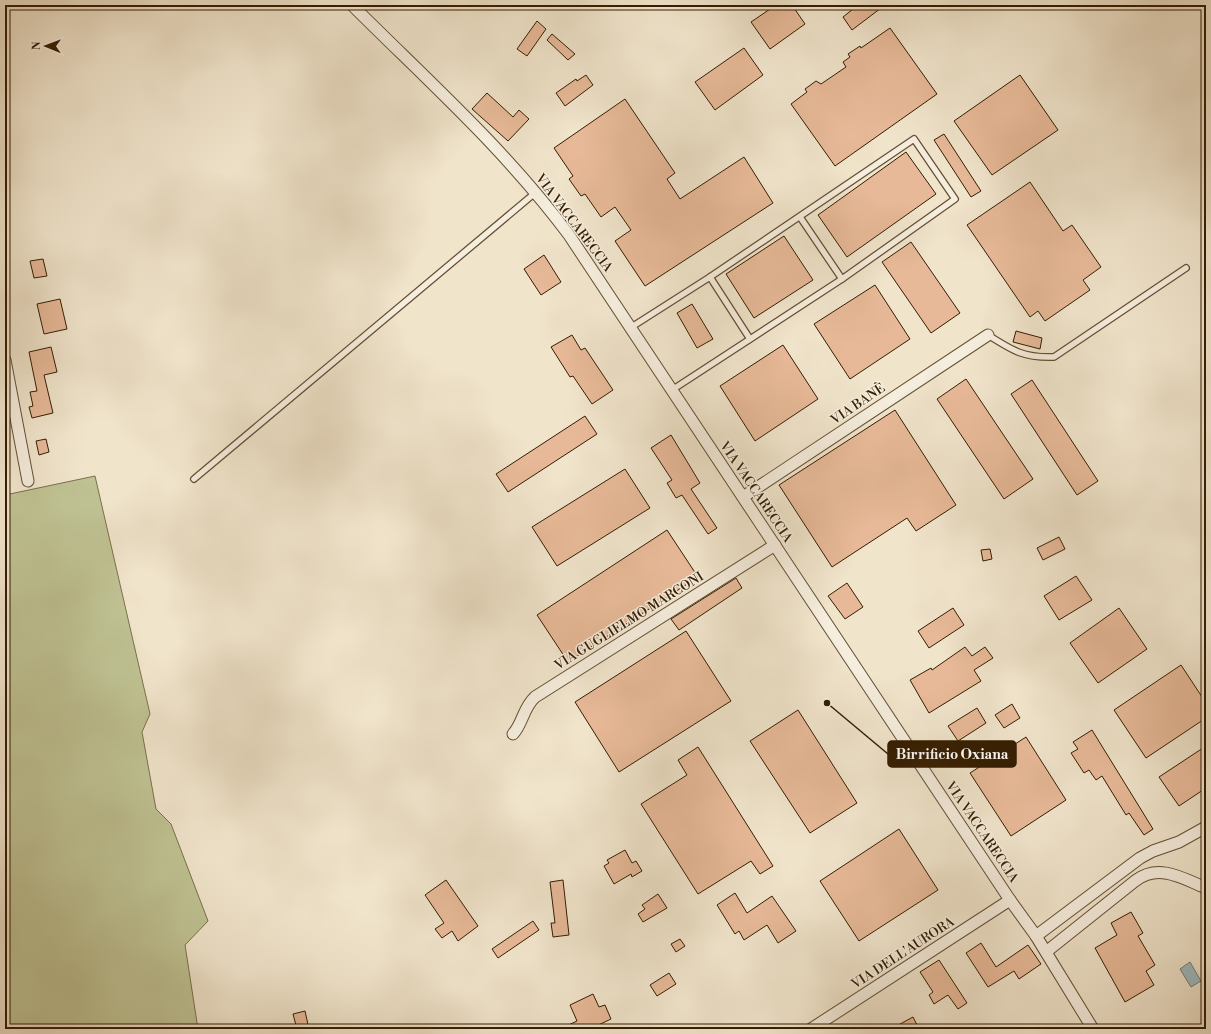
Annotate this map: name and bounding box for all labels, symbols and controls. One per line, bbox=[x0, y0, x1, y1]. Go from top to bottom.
north arrow bbox=[26, 26, 66, 66]
text: N bbox=[30, 41, 44, 50]
street label: VIA VACCARECCIA bbox=[531, 170, 617, 276]
street label: VIA BANÈ bbox=[826, 379, 888, 429]
street label: VIA VACCARECCIA bbox=[716, 438, 796, 546]
street label: VIA GUGLIELMO MARCONI bbox=[551, 568, 707, 674]
callout: Birrificio Oxiana bbox=[888, 741, 1016, 767]
text: Birrificio Oxiana bbox=[896, 746, 1009, 764]
street label: VIA VACCARECCIA bbox=[942, 778, 1022, 886]
street label: VIA DELL'AURORA bbox=[848, 913, 958, 993]

